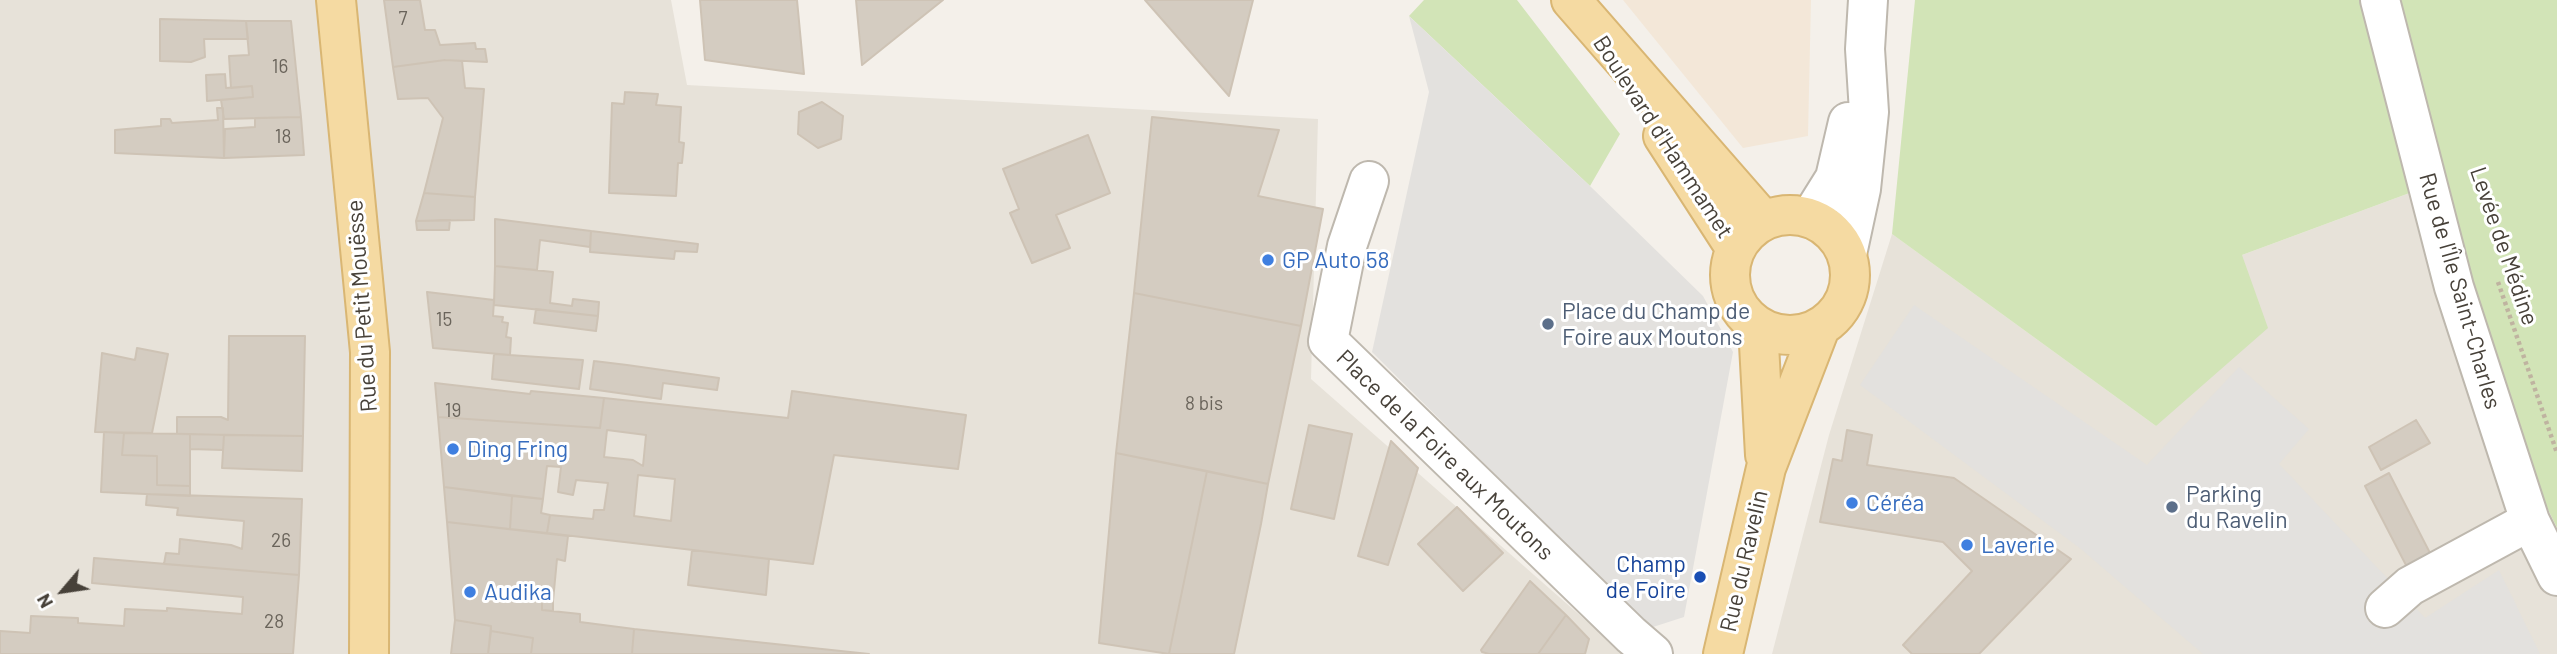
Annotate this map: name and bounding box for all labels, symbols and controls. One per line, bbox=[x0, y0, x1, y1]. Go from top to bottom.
house number: 7 bbox=[399, 8, 407, 30]
street label: Boulevard d'Hammamet bbox=[1587, 31, 1739, 243]
house number: 16 bbox=[272, 56, 288, 78]
house number: 18 bbox=[275, 126, 291, 148]
street label: Levée de Médine bbox=[2464, 163, 2544, 329]
street label: Rue de l'Île Saint-Charles bbox=[2413, 170, 2507, 412]
street label: Rue du Petit Mouësse bbox=[341, 199, 383, 413]
place label: GP Auto 58 bbox=[1282, 246, 1390, 274]
marker: GP Auto 58 bbox=[1260, 252, 1276, 268]
place label: Place du Champ de Foire aux Moutons bbox=[1562, 297, 1750, 351]
house number: 15 bbox=[436, 309, 452, 331]
marker: Place du Champ de Foire aux Moutons bbox=[1540, 316, 1556, 332]
street label: Place de la Foire aux Moutons bbox=[1331, 344, 1559, 566]
house number: 8 bis bbox=[1185, 393, 1223, 415]
house number: 19 bbox=[445, 400, 461, 422]
place label: Ding Fring bbox=[467, 435, 568, 463]
marker: Ding Fring bbox=[445, 441, 461, 457]
place label: Parking du Ravelin bbox=[2186, 480, 2288, 534]
street label: Rue du Ravelin bbox=[1714, 487, 1774, 635]
place label: Céréa bbox=[1866, 489, 1924, 517]
marker: Céréa bbox=[1844, 495, 1860, 511]
marker: Parking du Ravelin bbox=[2164, 499, 2180, 515]
house number: 26 bbox=[271, 530, 291, 552]
place label: Laverie bbox=[1981, 531, 2055, 559]
marker: Laverie bbox=[1959, 537, 1975, 553]
place label: Champ de Foire bbox=[1606, 550, 1686, 604]
north arrow bbox=[28, 556, 98, 626]
marker: Champ de Foire bbox=[1692, 569, 1708, 585]
place label: Audika bbox=[484, 578, 552, 606]
marker: Audika bbox=[462, 584, 478, 600]
text: N bbox=[31, 590, 57, 613]
house number: 28 bbox=[264, 611, 284, 633]

